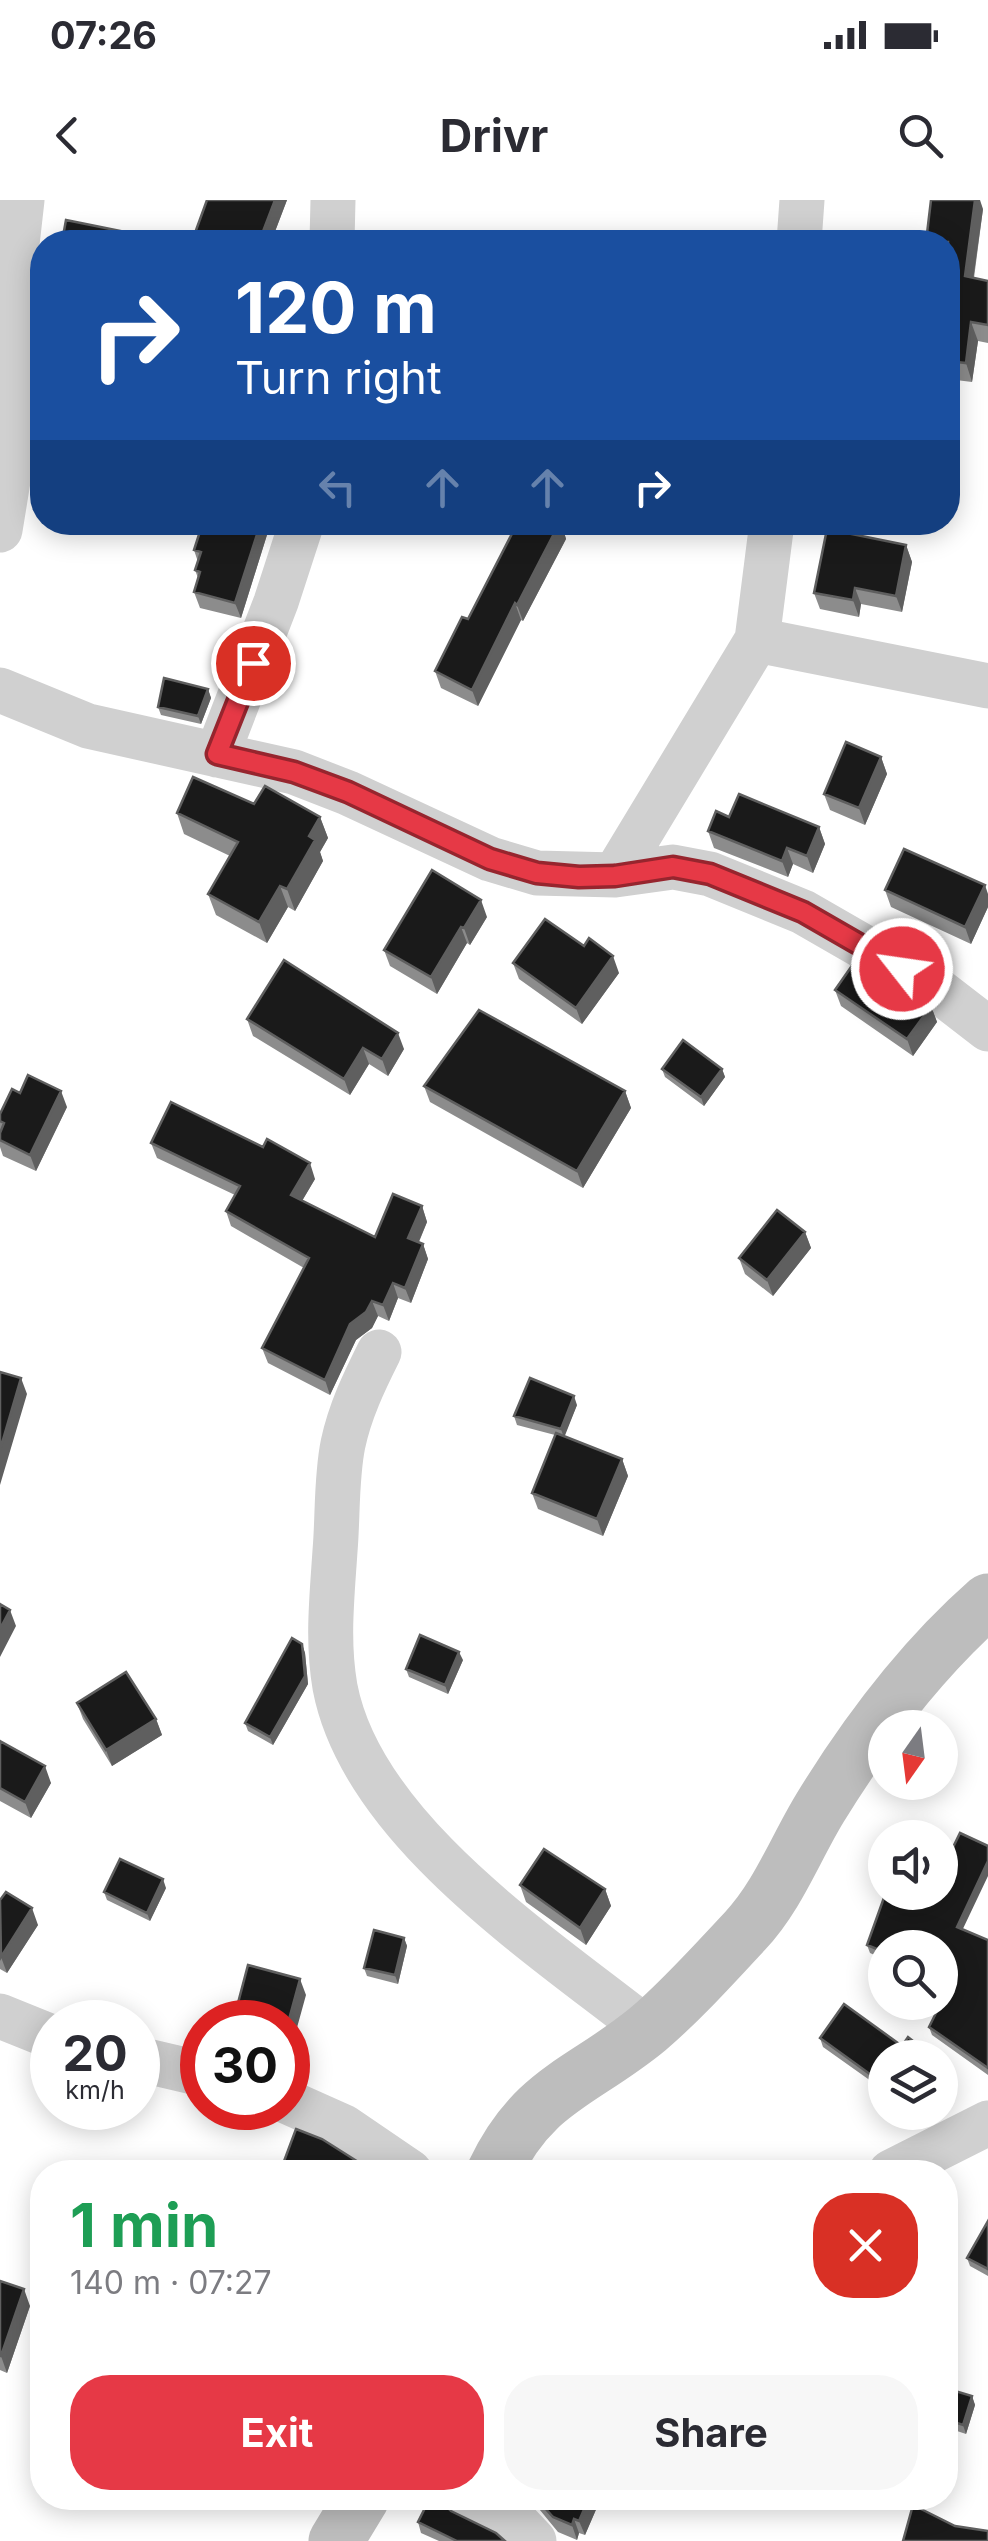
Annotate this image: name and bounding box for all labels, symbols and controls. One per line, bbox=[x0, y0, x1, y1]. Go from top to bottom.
text: 07:26 bbox=[50, 12, 157, 58]
icon: back bbox=[40, 108, 95, 163]
text: Drivr bbox=[440, 108, 548, 163]
icon: search bbox=[893, 108, 948, 163]
text: 120 m bbox=[235, 265, 437, 350]
icon: right bbox=[70, 270, 200, 400]
text: Turn right bbox=[235, 350, 442, 405]
icon: left bbox=[310, 460, 365, 515]
icon: ahead bbox=[415, 460, 470, 515]
icon: ahead bbox=[520, 460, 575, 515]
icon: right bbox=[625, 460, 680, 515]
pin bbox=[211, 621, 296, 706]
icon: arrive bbox=[226, 636, 281, 691]
position arrow bbox=[850, 917, 954, 1021]
north arrow bbox=[868, 1710, 958, 1800]
map controls bbox=[868, 1710, 958, 2130]
button: sound bbox=[868, 1820, 958, 1910]
button: search bbox=[868, 1930, 958, 2020]
speed limit sign: 30 bbox=[180, 2000, 310, 2130]
text: 20 bbox=[62, 2023, 128, 2083]
button: layers bbox=[868, 2040, 958, 2130]
text: km/h bbox=[65, 2075, 125, 2105]
text: 1 min bbox=[70, 2189, 218, 2261]
button: close bbox=[813, 2193, 918, 2298]
text: 140 m · 07:27 bbox=[70, 2263, 272, 2302]
button: Exit bbox=[70, 2375, 484, 2490]
button: Share bbox=[504, 2375, 918, 2490]

